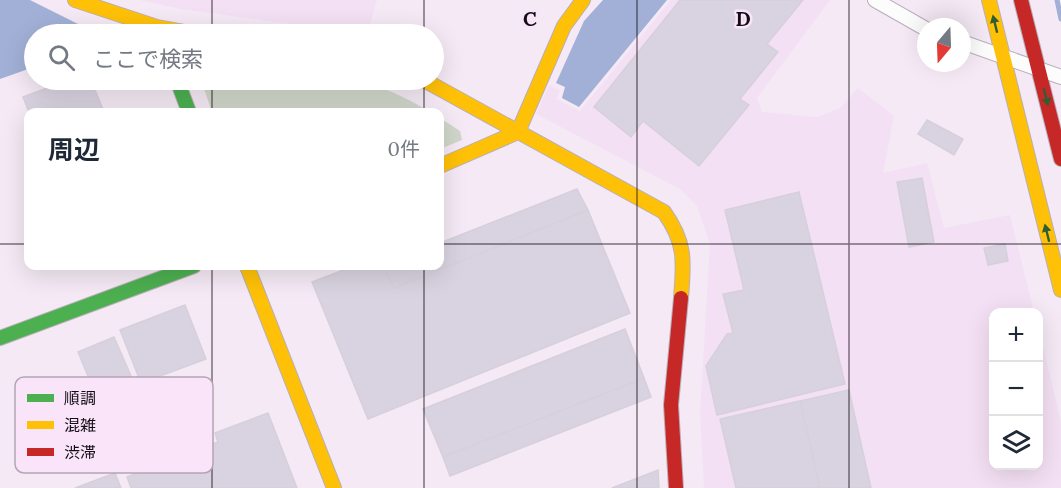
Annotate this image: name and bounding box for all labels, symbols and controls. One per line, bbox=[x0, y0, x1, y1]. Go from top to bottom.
text: C bbox=[523, 6, 537, 31]
text: D bbox=[735, 6, 751, 31]
one-way arrow bbox=[989, 14, 999, 33]
north arrow bbox=[917, 18, 971, 72]
search box bbox=[24, 24, 444, 90]
icon: search bbox=[45, 41, 78, 74]
text: ここで検索 bbox=[93, 45, 203, 73]
one-way arrow bbox=[1041, 88, 1051, 106]
text: 周辺 bbox=[48, 133, 100, 166]
text: 0件 bbox=[388, 136, 420, 161]
one-way arrow bbox=[1041, 224, 1051, 242]
map controls bbox=[989, 308, 1043, 470]
button: + bbox=[989, 308, 1043, 362]
button: − bbox=[989, 362, 1043, 416]
legend bbox=[15, 377, 213, 473]
text: 順調 bbox=[64, 388, 96, 408]
text: 混雑 bbox=[64, 415, 96, 435]
button: layers bbox=[989, 416, 1043, 470]
text: 渋滞 bbox=[64, 442, 96, 462]

